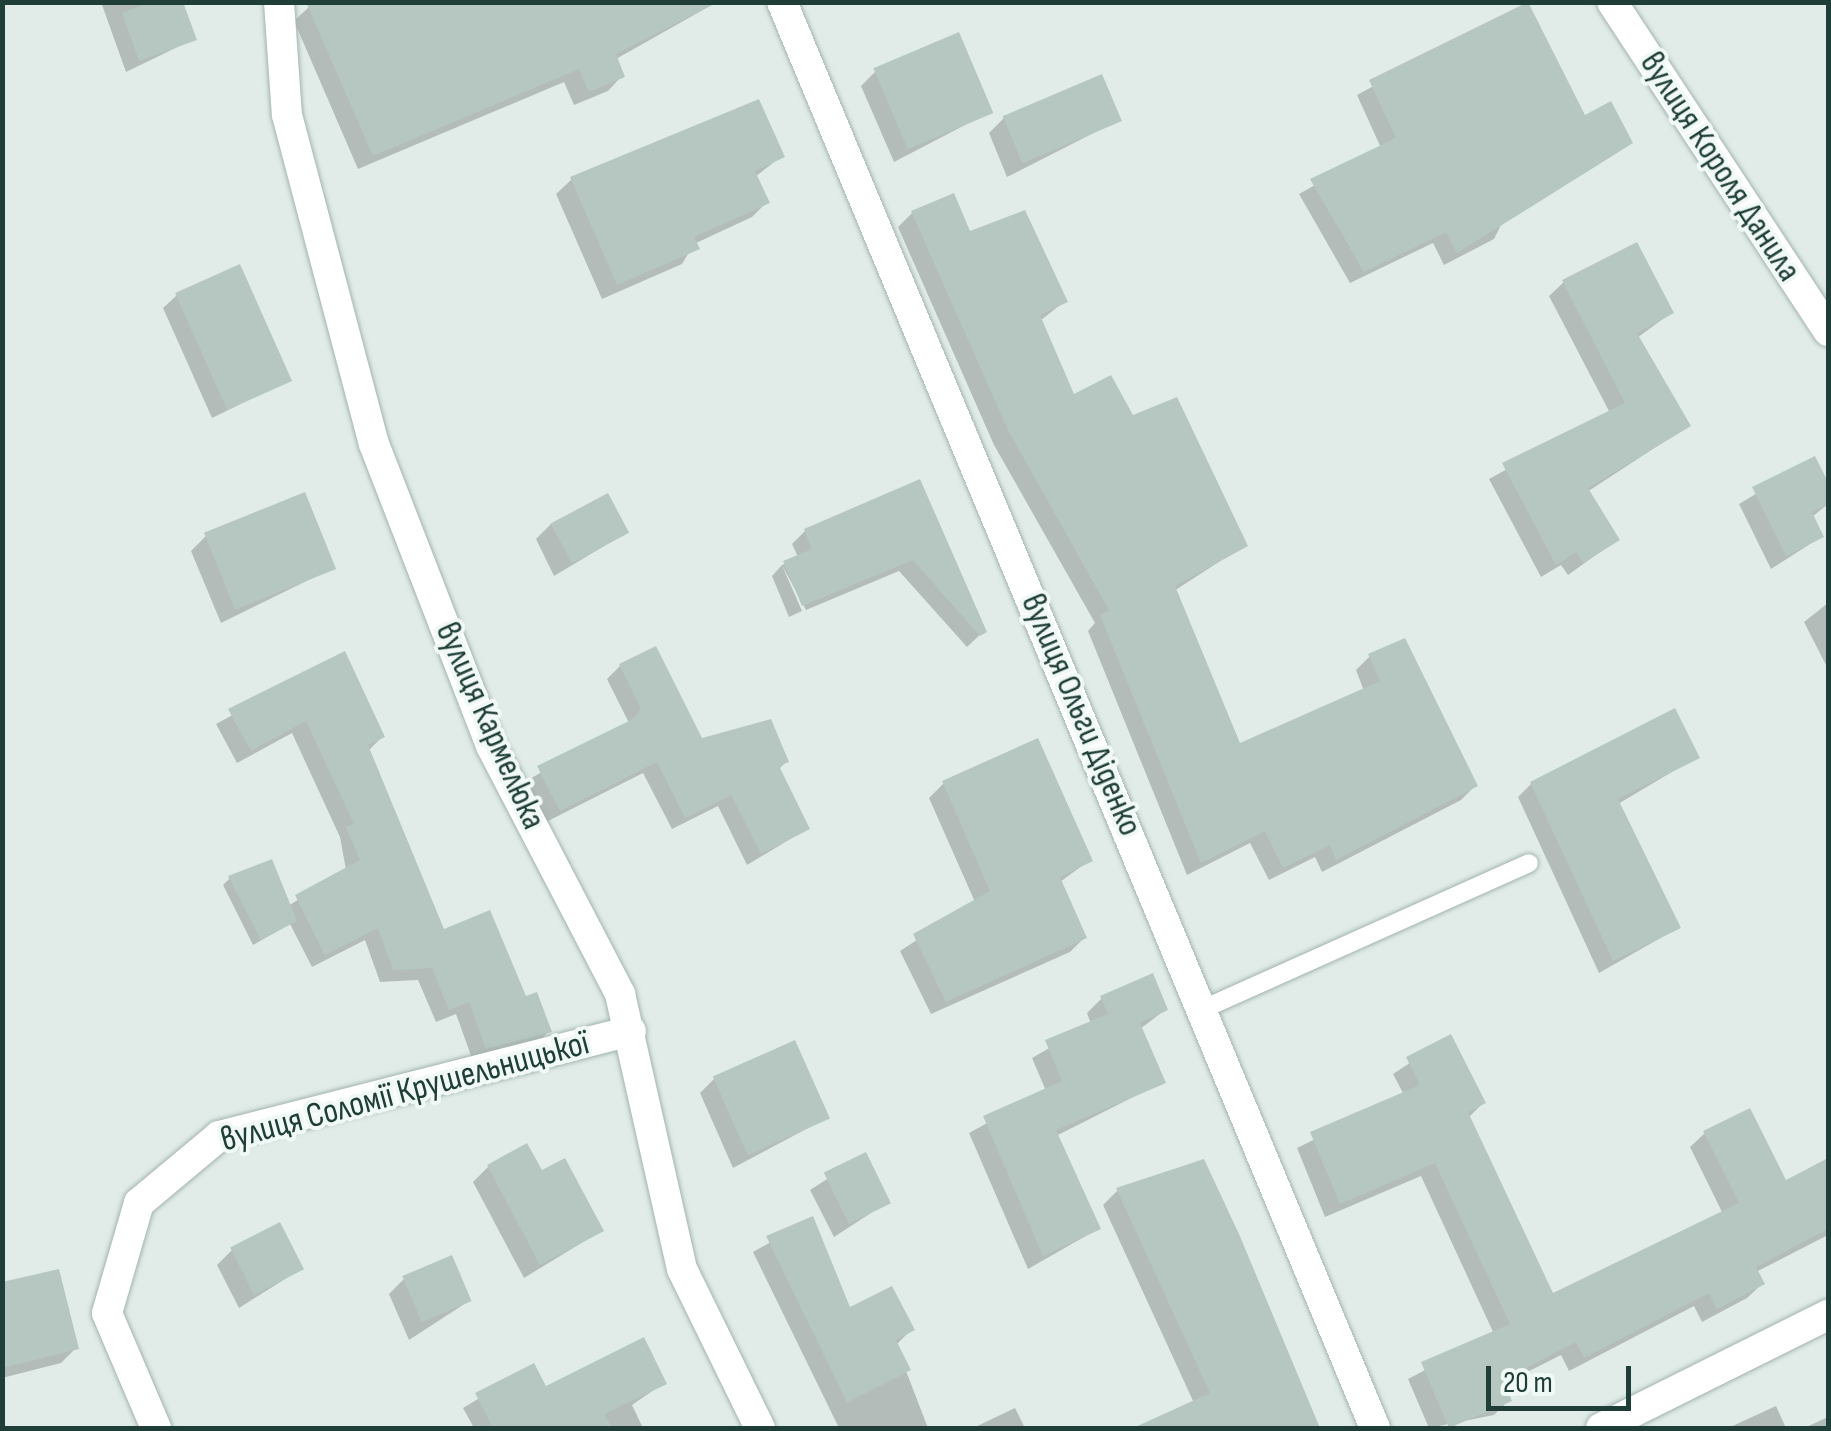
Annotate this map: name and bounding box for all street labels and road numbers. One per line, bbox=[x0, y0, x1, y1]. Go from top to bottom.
street label: вулиця Короля Данила bbox=[1630, 44, 1810, 290]
street label: вулиця Ольги Діденко bbox=[1011, 588, 1151, 842]
street label: вулиця Кармелюка bbox=[426, 616, 554, 836]
street label: вулиця Соломії Крушельницької bbox=[216, 1023, 594, 1161]

